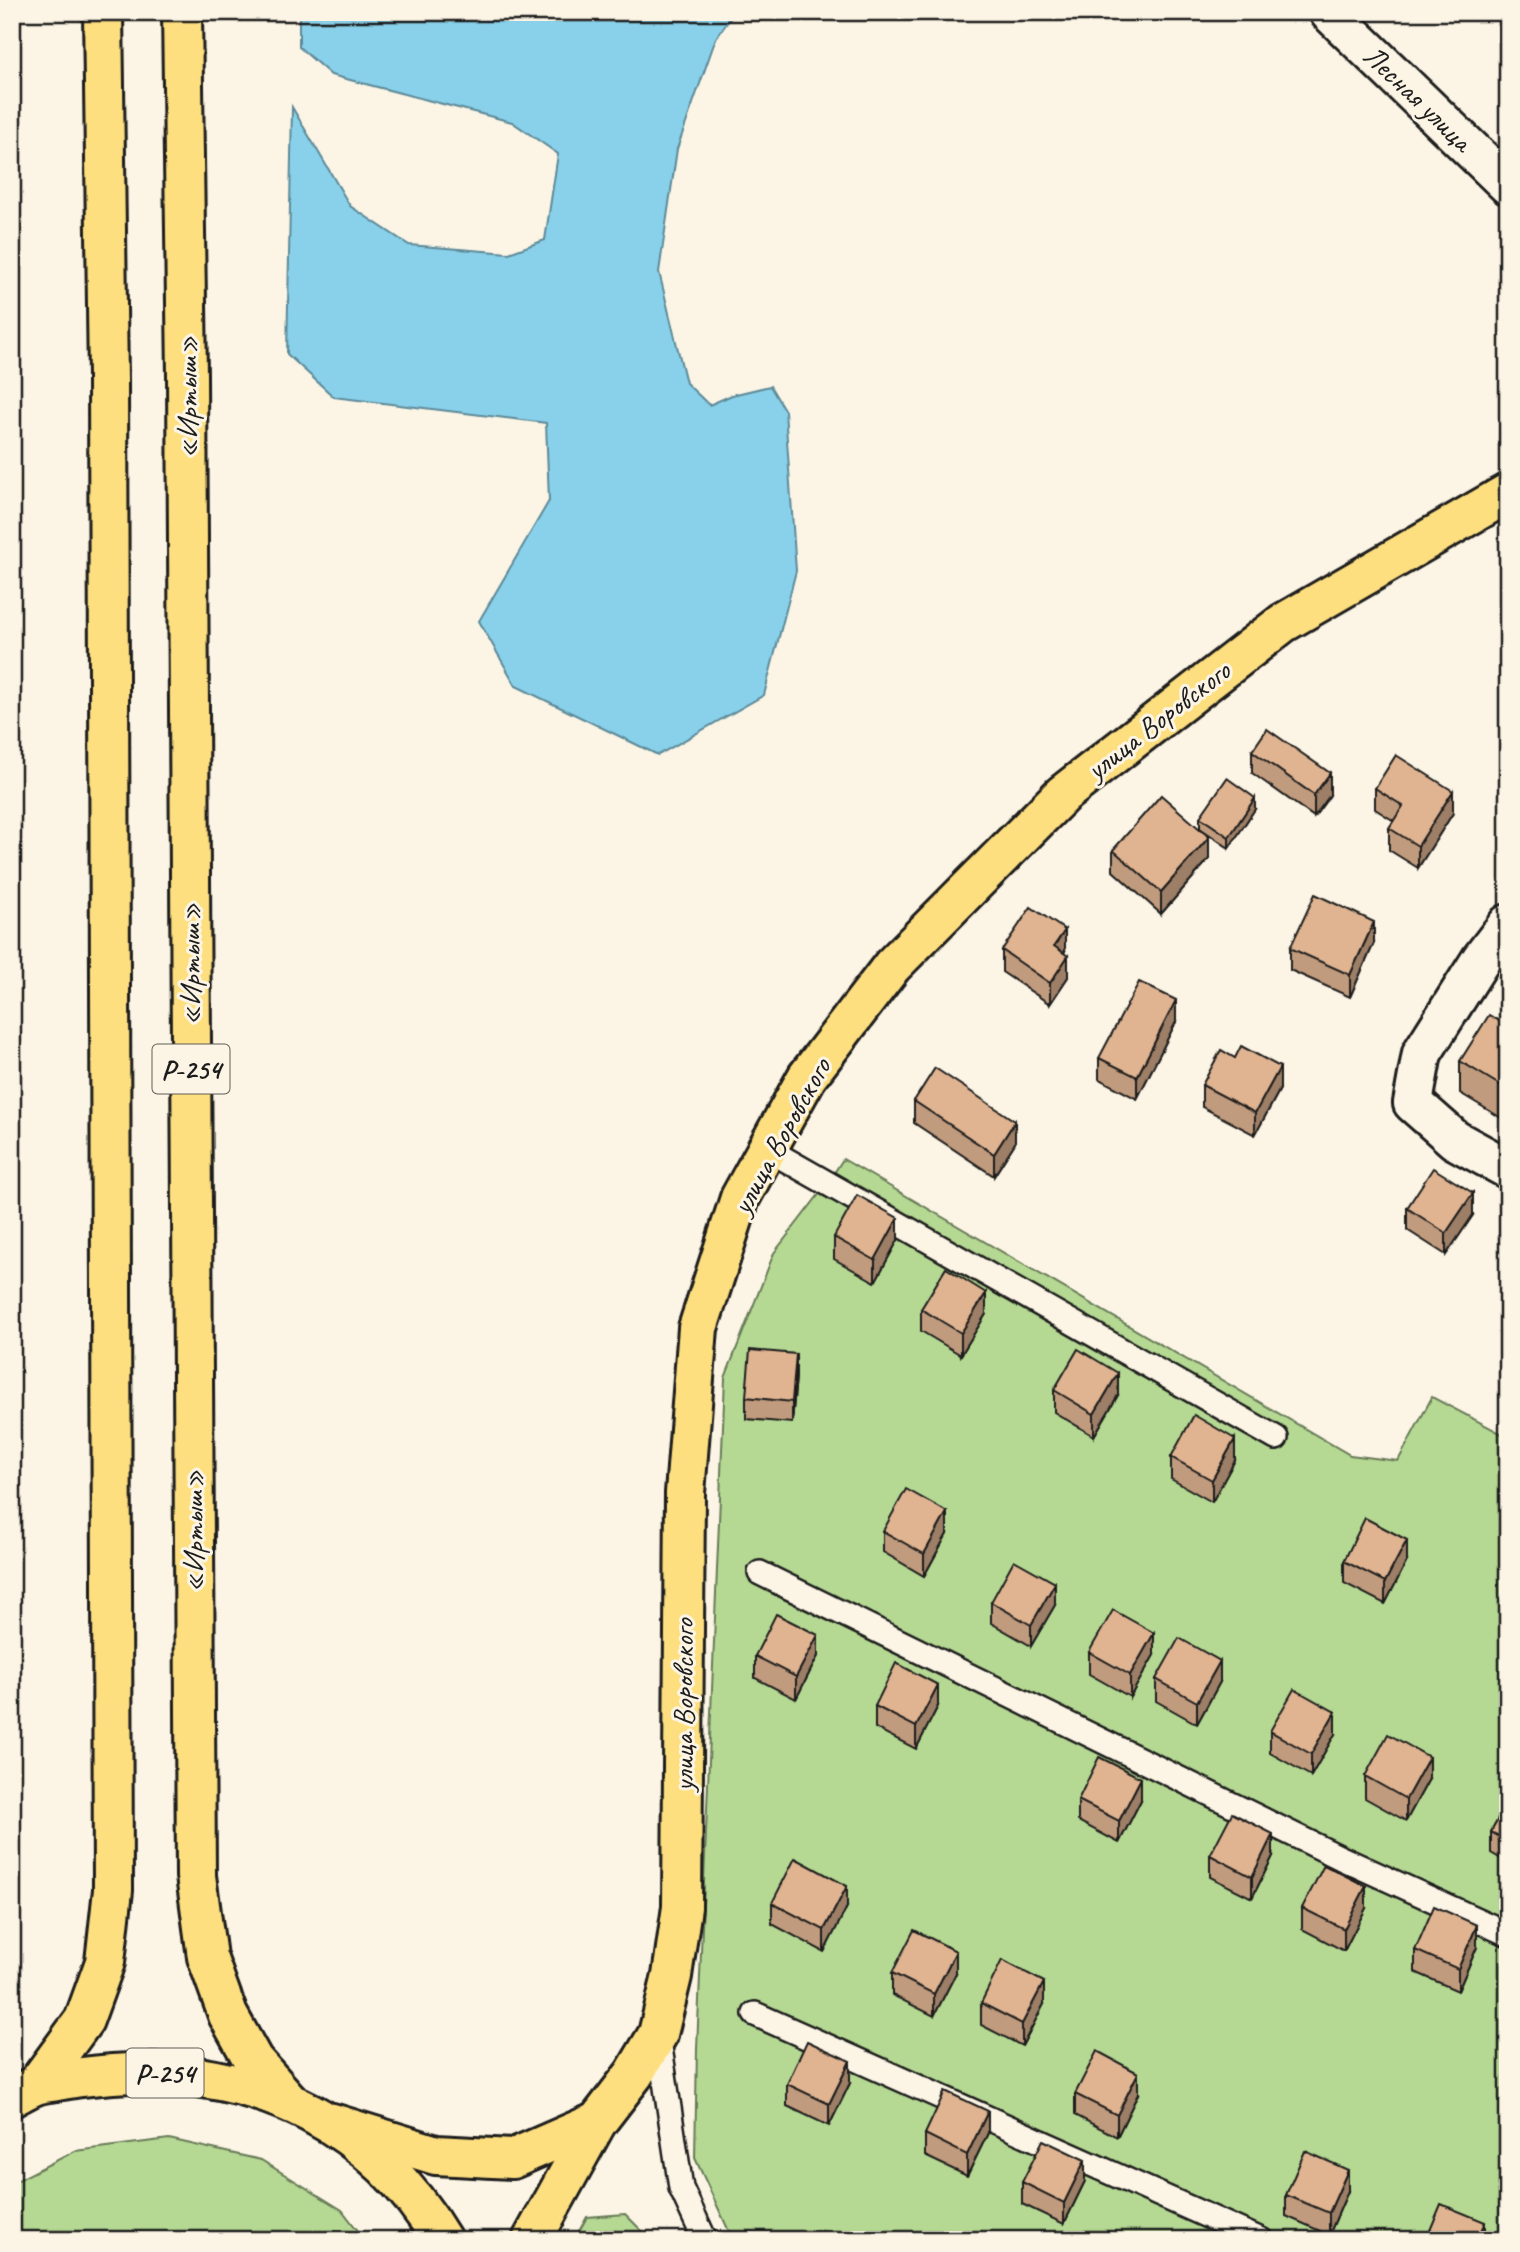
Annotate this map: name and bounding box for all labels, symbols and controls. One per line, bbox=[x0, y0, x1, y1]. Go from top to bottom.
street label: Лесная улица bbox=[1355, 37, 1482, 161]
street label: «Иртыш» bbox=[168, 336, 206, 458]
street label: улица Воровского bbox=[1077, 651, 1239, 789]
street label: «Иртыш» bbox=[171, 903, 209, 1025]
road number: Р-254 bbox=[152, 1044, 230, 1094]
street label: улица Воровского bbox=[722, 1050, 840, 1223]
street label: «Иртыш» bbox=[174, 1470, 212, 1592]
street label: улица Воровского bbox=[664, 1617, 702, 1793]
road number: Р-254 bbox=[127, 2048, 204, 2098]

